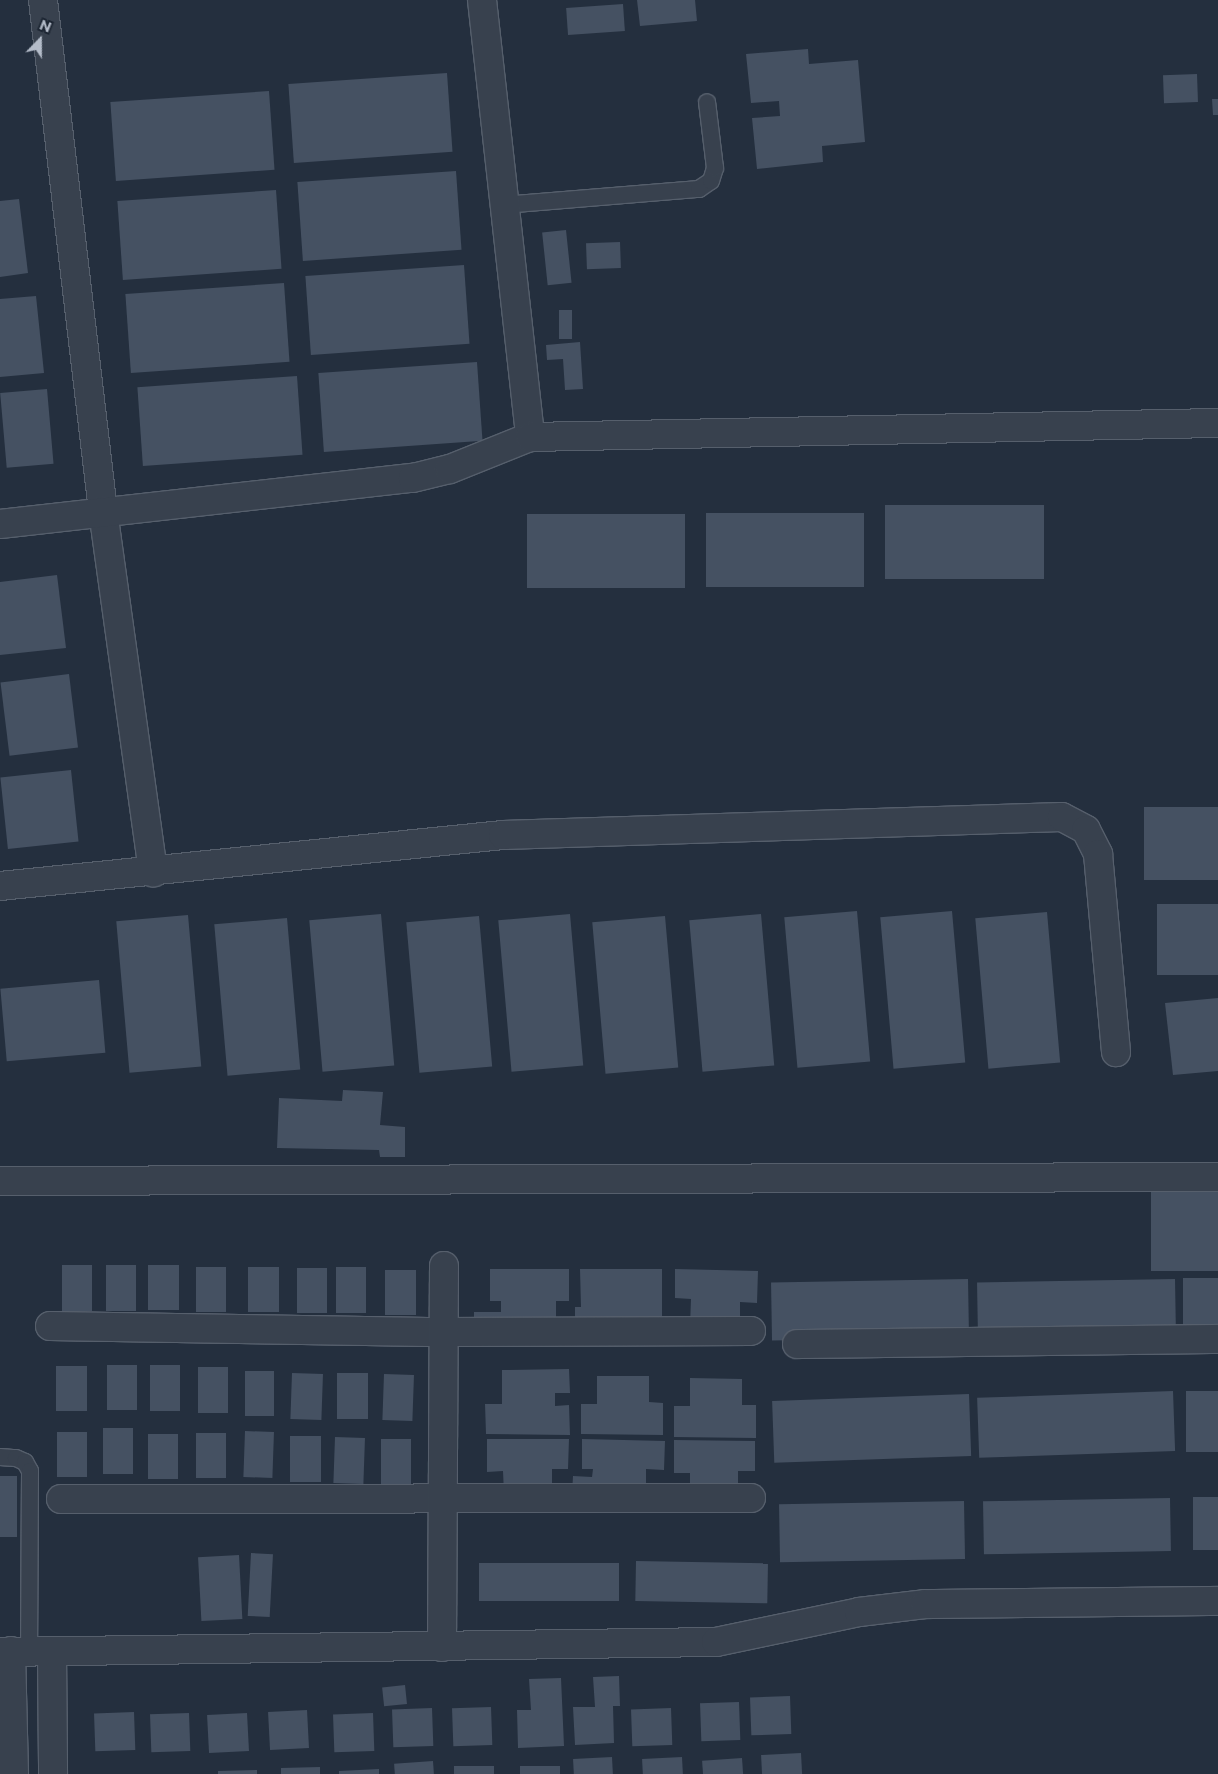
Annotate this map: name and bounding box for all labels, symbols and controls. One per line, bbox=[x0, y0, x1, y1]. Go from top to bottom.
north arrow bbox=[15, 15, 65, 65]
text: N bbox=[37, 16, 54, 37]

